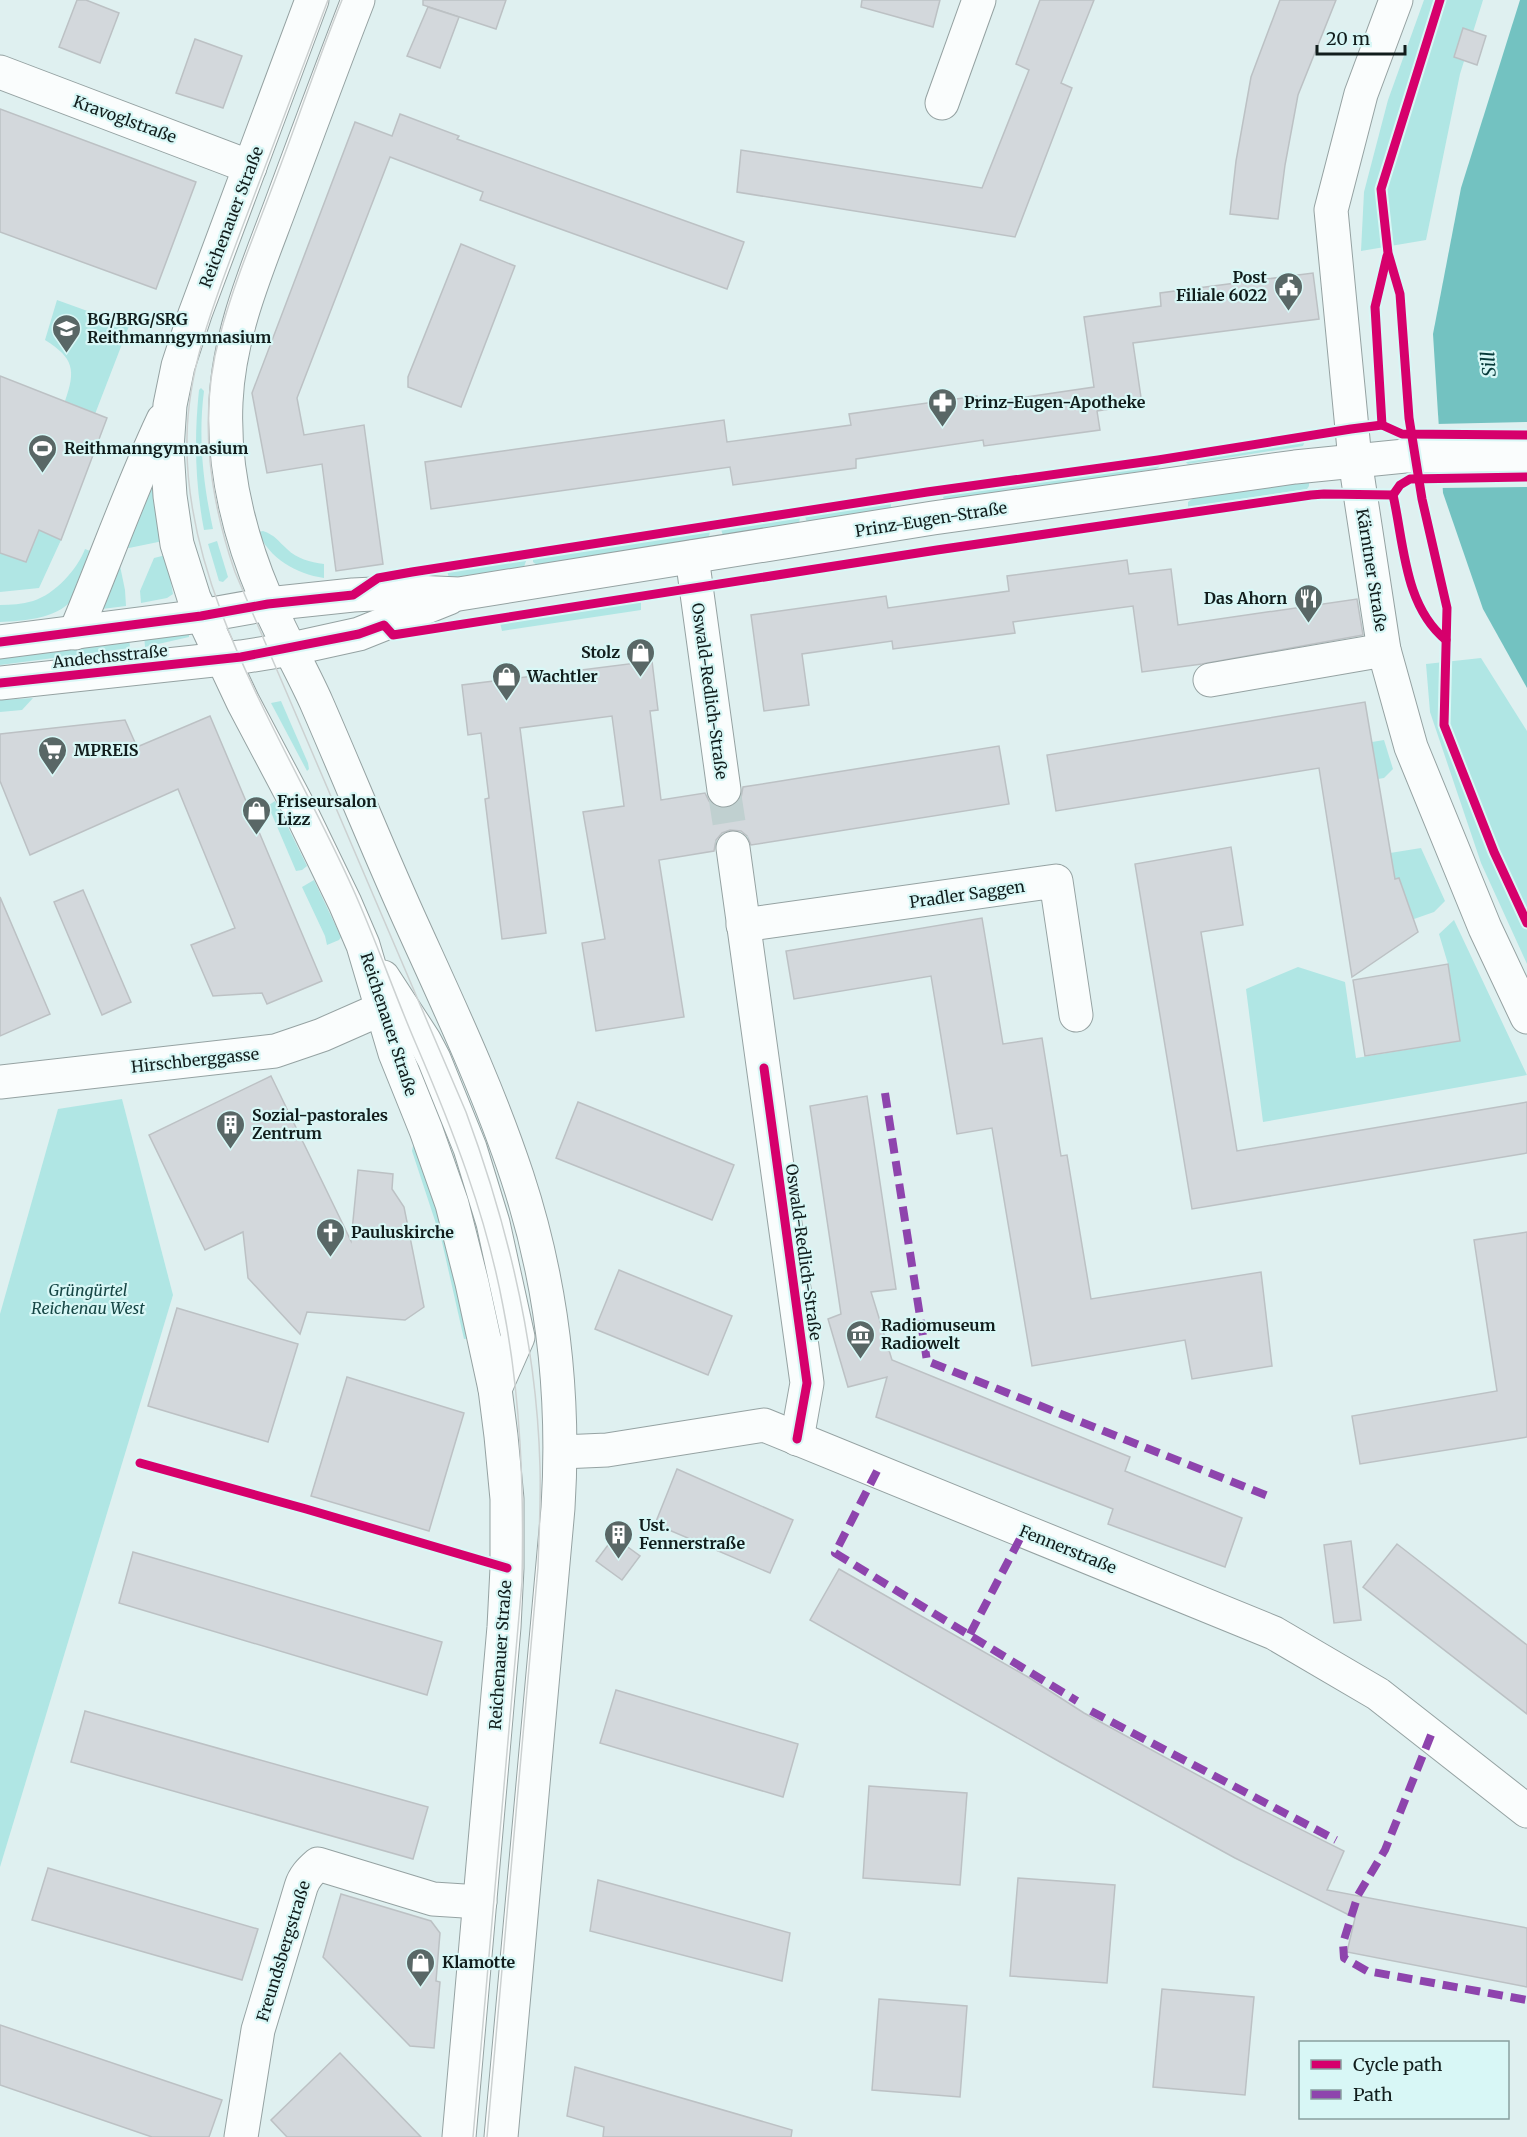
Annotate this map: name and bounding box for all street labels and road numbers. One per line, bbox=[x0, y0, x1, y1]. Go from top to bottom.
street label: Kravoglstraße bbox=[71, 91, 179, 147]
street label: Reichenauer Straße bbox=[195, 143, 267, 291]
street label: Prinz-Eugen-Straße bbox=[854, 497, 1008, 541]
street label: Kärntner Straße bbox=[1352, 507, 1392, 633]
street label: Oswald-Redlich-Straße bbox=[688, 601, 732, 781]
street label: Andechsstraße bbox=[51, 640, 168, 672]
street label: Pradler Saggen bbox=[908, 876, 1026, 912]
street label: Reichenauer Straße bbox=[356, 950, 422, 1098]
street label: Hirschberggasse bbox=[130, 1043, 260, 1077]
street label: Oswald-Redlich-Straße bbox=[782, 1162, 826, 1342]
street label: Fennerstraße bbox=[1017, 1520, 1119, 1578]
street label: Reichenauer Straße bbox=[485, 1580, 515, 1730]
street label: Freundsbergstraße bbox=[252, 1878, 314, 2024]

